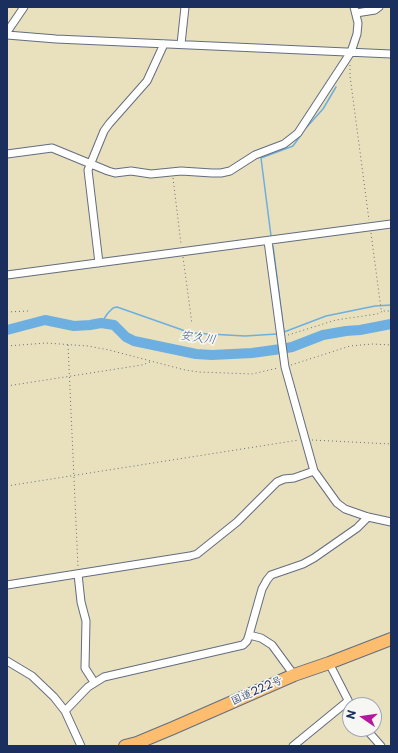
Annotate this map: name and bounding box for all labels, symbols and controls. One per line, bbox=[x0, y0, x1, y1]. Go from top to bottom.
water label: 安久川 bbox=[179, 328, 217, 348]
street label: 国道222号 bbox=[229, 674, 285, 708]
north arrow bbox=[342, 697, 382, 737]
text: N bbox=[342, 708, 360, 721]

